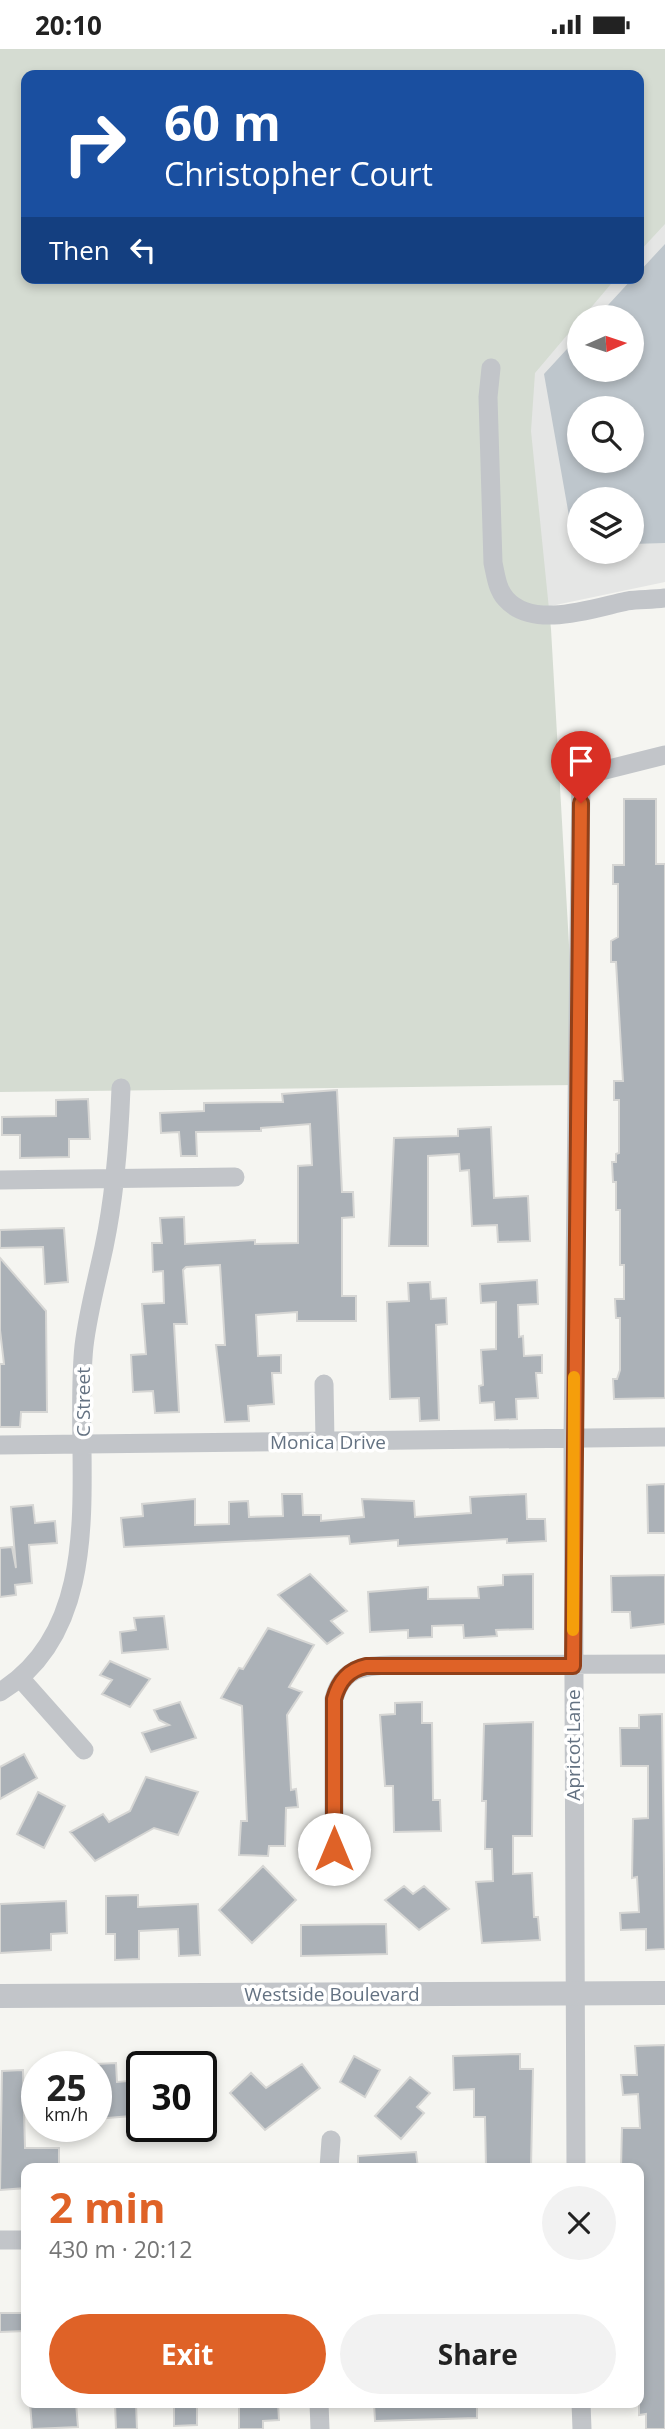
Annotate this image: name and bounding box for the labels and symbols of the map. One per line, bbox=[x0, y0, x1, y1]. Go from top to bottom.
north arrow bbox=[567, 305, 644, 381]
pin bbox=[551, 731, 611, 803]
street label: C Street bbox=[70, 1367, 96, 1437]
street label: Monica Drive bbox=[270, 1429, 386, 1455]
street label: Apricot Lane bbox=[560, 1689, 586, 1801]
position arrow bbox=[297, 1812, 371, 1886]
street label: Westside Boulevard bbox=[244, 1981, 420, 2007]
speed limit sign: 30 bbox=[126, 2051, 217, 2142]

